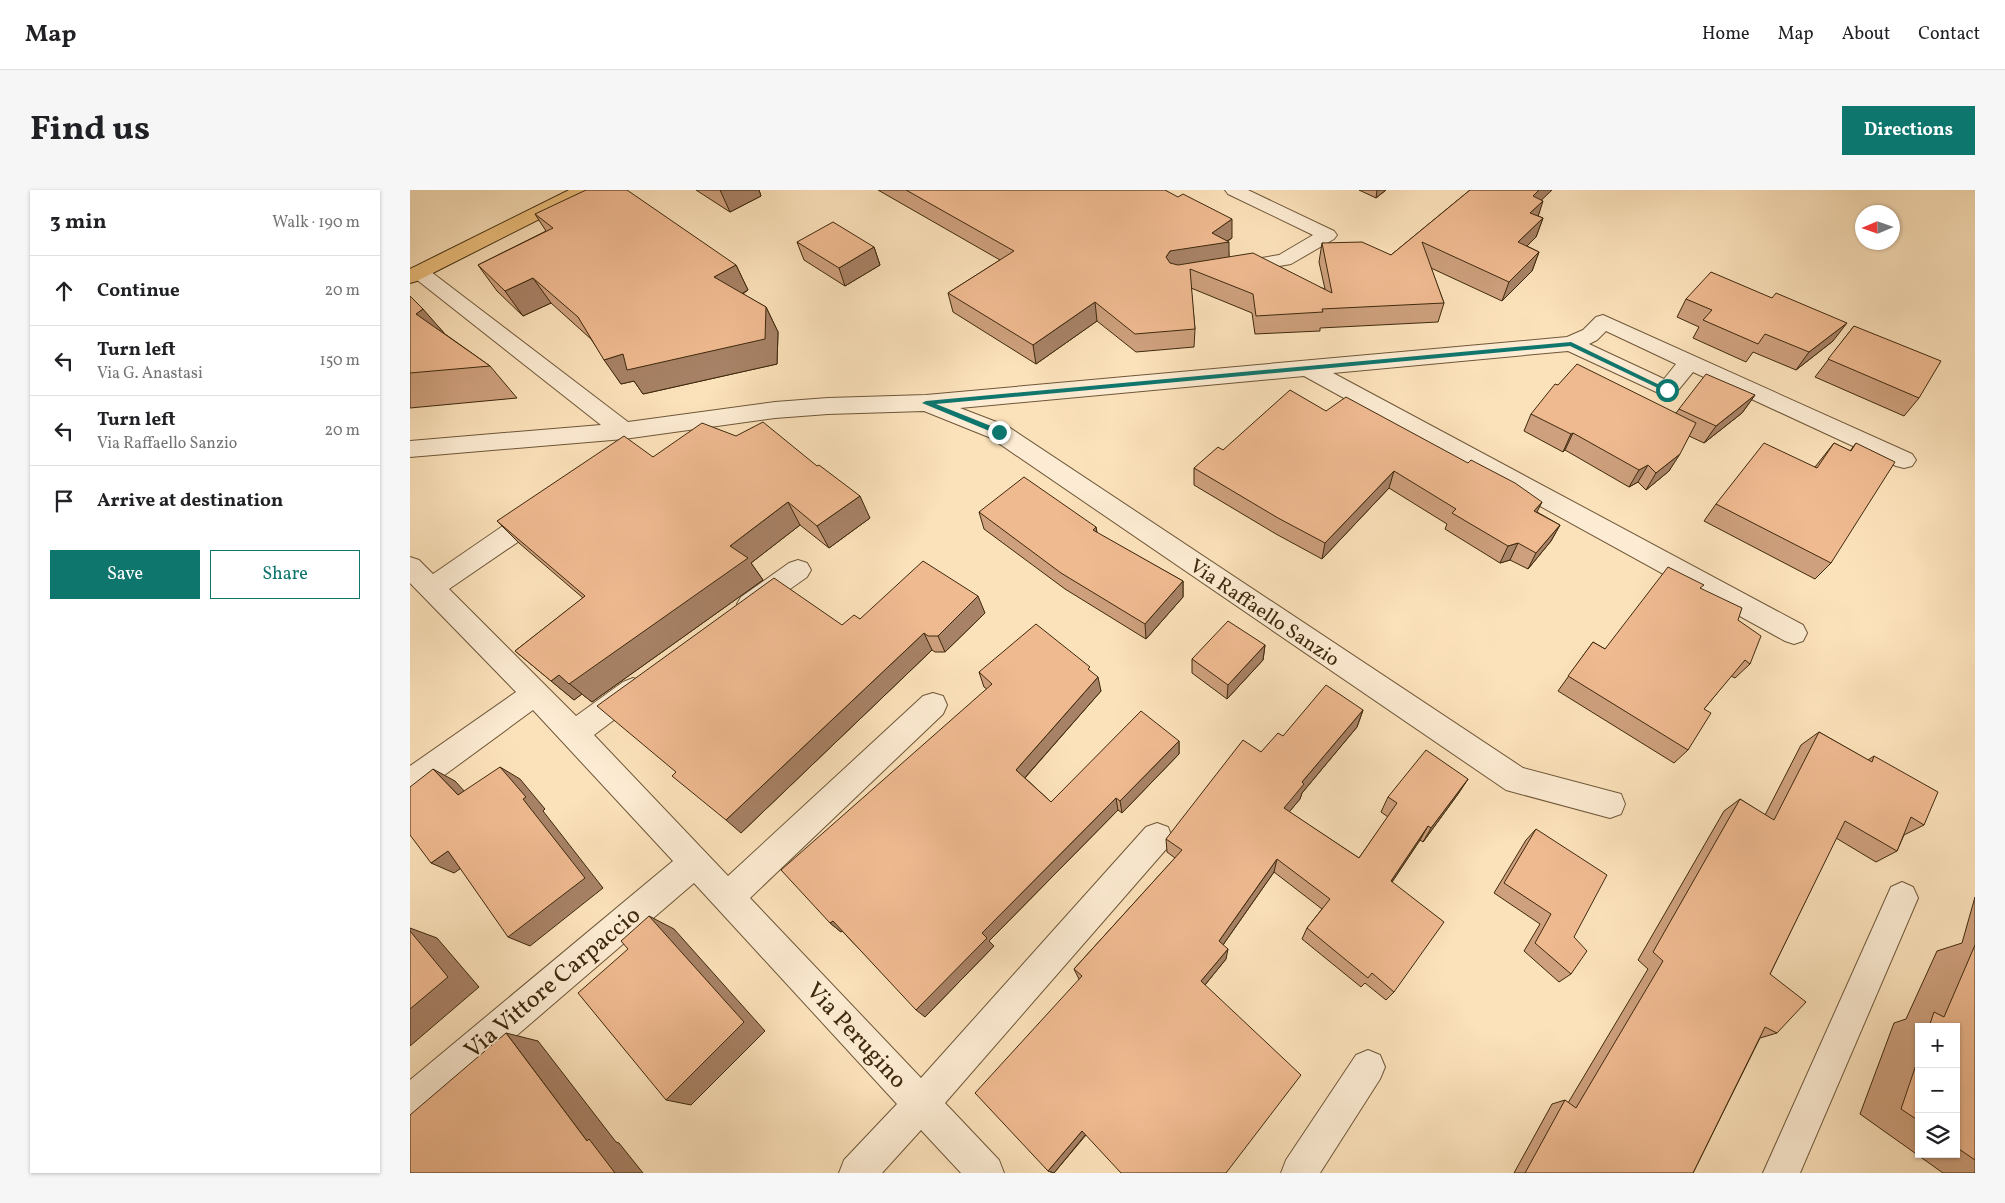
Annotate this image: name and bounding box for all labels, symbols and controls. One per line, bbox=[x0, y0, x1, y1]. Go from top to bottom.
text: Map bbox=[25, 18, 76, 52]
text: Home bbox=[1702, 22, 1750, 47]
text: Map bbox=[1778, 22, 1814, 47]
text: About bbox=[1842, 22, 1890, 47]
text: Contact bbox=[1918, 22, 1980, 47]
text: Find us bbox=[30, 106, 150, 154]
button: Directions bbox=[1842, 106, 1975, 155]
north arrow bbox=[1855, 205, 1900, 250]
text: 3 min bbox=[50, 208, 106, 237]
text: Walk · 190 m bbox=[272, 212, 360, 234]
icon: ahead bbox=[50, 277, 78, 305]
text: Continue bbox=[97, 278, 180, 304]
text: 20 m bbox=[325, 280, 360, 302]
text: Turn left bbox=[97, 337, 176, 363]
icon: left bbox=[50, 347, 78, 375]
text: 150 m bbox=[319, 350, 360, 372]
text: Via G. Anastasi bbox=[97, 363, 203, 385]
route start bbox=[1656, 379, 1679, 402]
text: Turn left bbox=[97, 407, 176, 433]
icon: left bbox=[50, 417, 78, 445]
text: 20 m bbox=[325, 420, 360, 442]
route end bbox=[988, 421, 1011, 444]
text: Via Raffaello Sanzio bbox=[97, 433, 237, 455]
icon: arrive bbox=[50, 487, 78, 515]
text: Arrive at destination bbox=[97, 488, 283, 514]
button: Save bbox=[50, 550, 200, 599]
button: Share bbox=[210, 550, 360, 599]
street label: Via Raffaello Sanzio bbox=[1183, 553, 1344, 674]
street label: Via Vittore Carpaccio bbox=[458, 899, 649, 1068]
street label: Via Perugino bbox=[797, 976, 914, 1097]
map controls bbox=[1915, 1023, 1960, 1158]
button: + bbox=[1915, 1023, 1960, 1068]
button: − bbox=[1915, 1068, 1960, 1113]
button: layers bbox=[1915, 1113, 1960, 1158]

